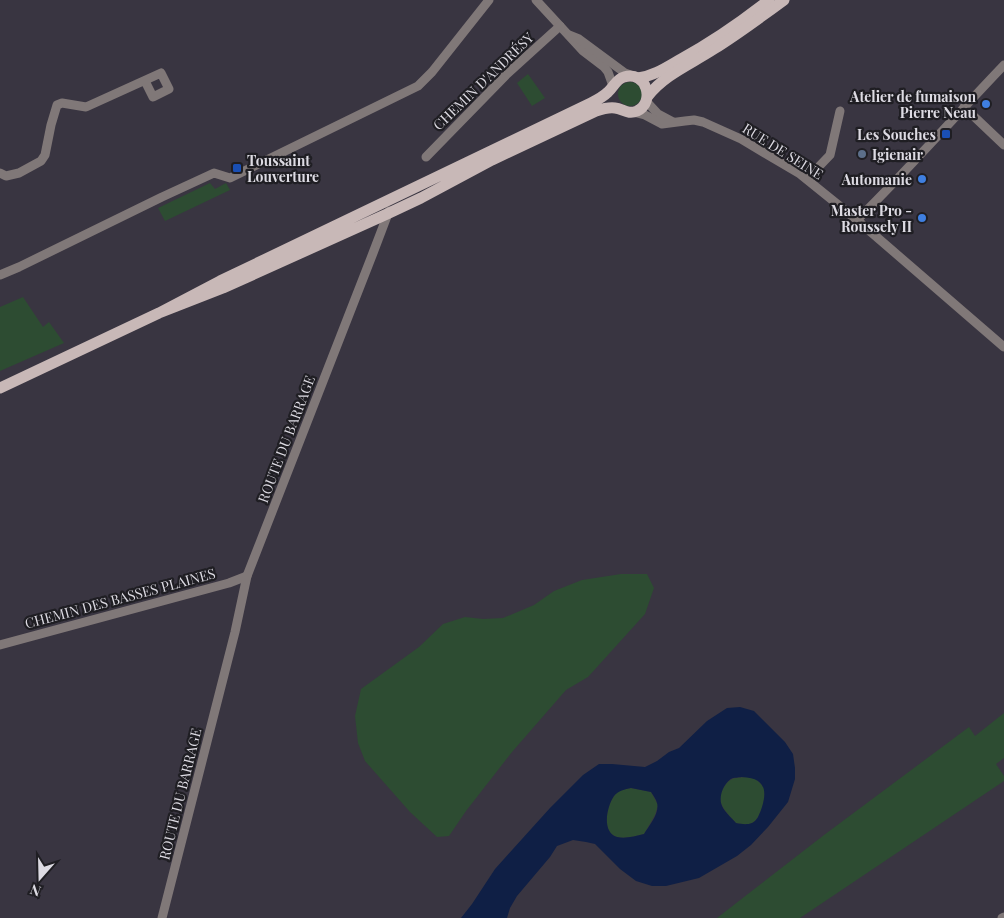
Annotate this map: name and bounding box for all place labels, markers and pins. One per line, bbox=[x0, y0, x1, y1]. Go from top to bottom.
place label: Atelier de fumaison Pierre Neau bbox=[849, 87, 977, 122]
marker: Atelier de fumaison Pierre Neau bbox=[980, 98, 992, 110]
place label: Les Souches bbox=[857, 125, 936, 144]
marker: Les Souches bbox=[940, 128, 952, 140]
place label: Igienair bbox=[872, 145, 924, 164]
marker: Igienair bbox=[856, 148, 868, 160]
place label: Toussaint Louverture bbox=[247, 151, 319, 186]
marker: Toussaint Louverture bbox=[231, 162, 243, 174]
place label: Automanie bbox=[841, 170, 912, 189]
marker: Automanie bbox=[916, 173, 928, 185]
place label: Master Pro - Roussely II bbox=[831, 201, 912, 236]
marker: Master Pro - Roussely II bbox=[916, 212, 928, 224]

